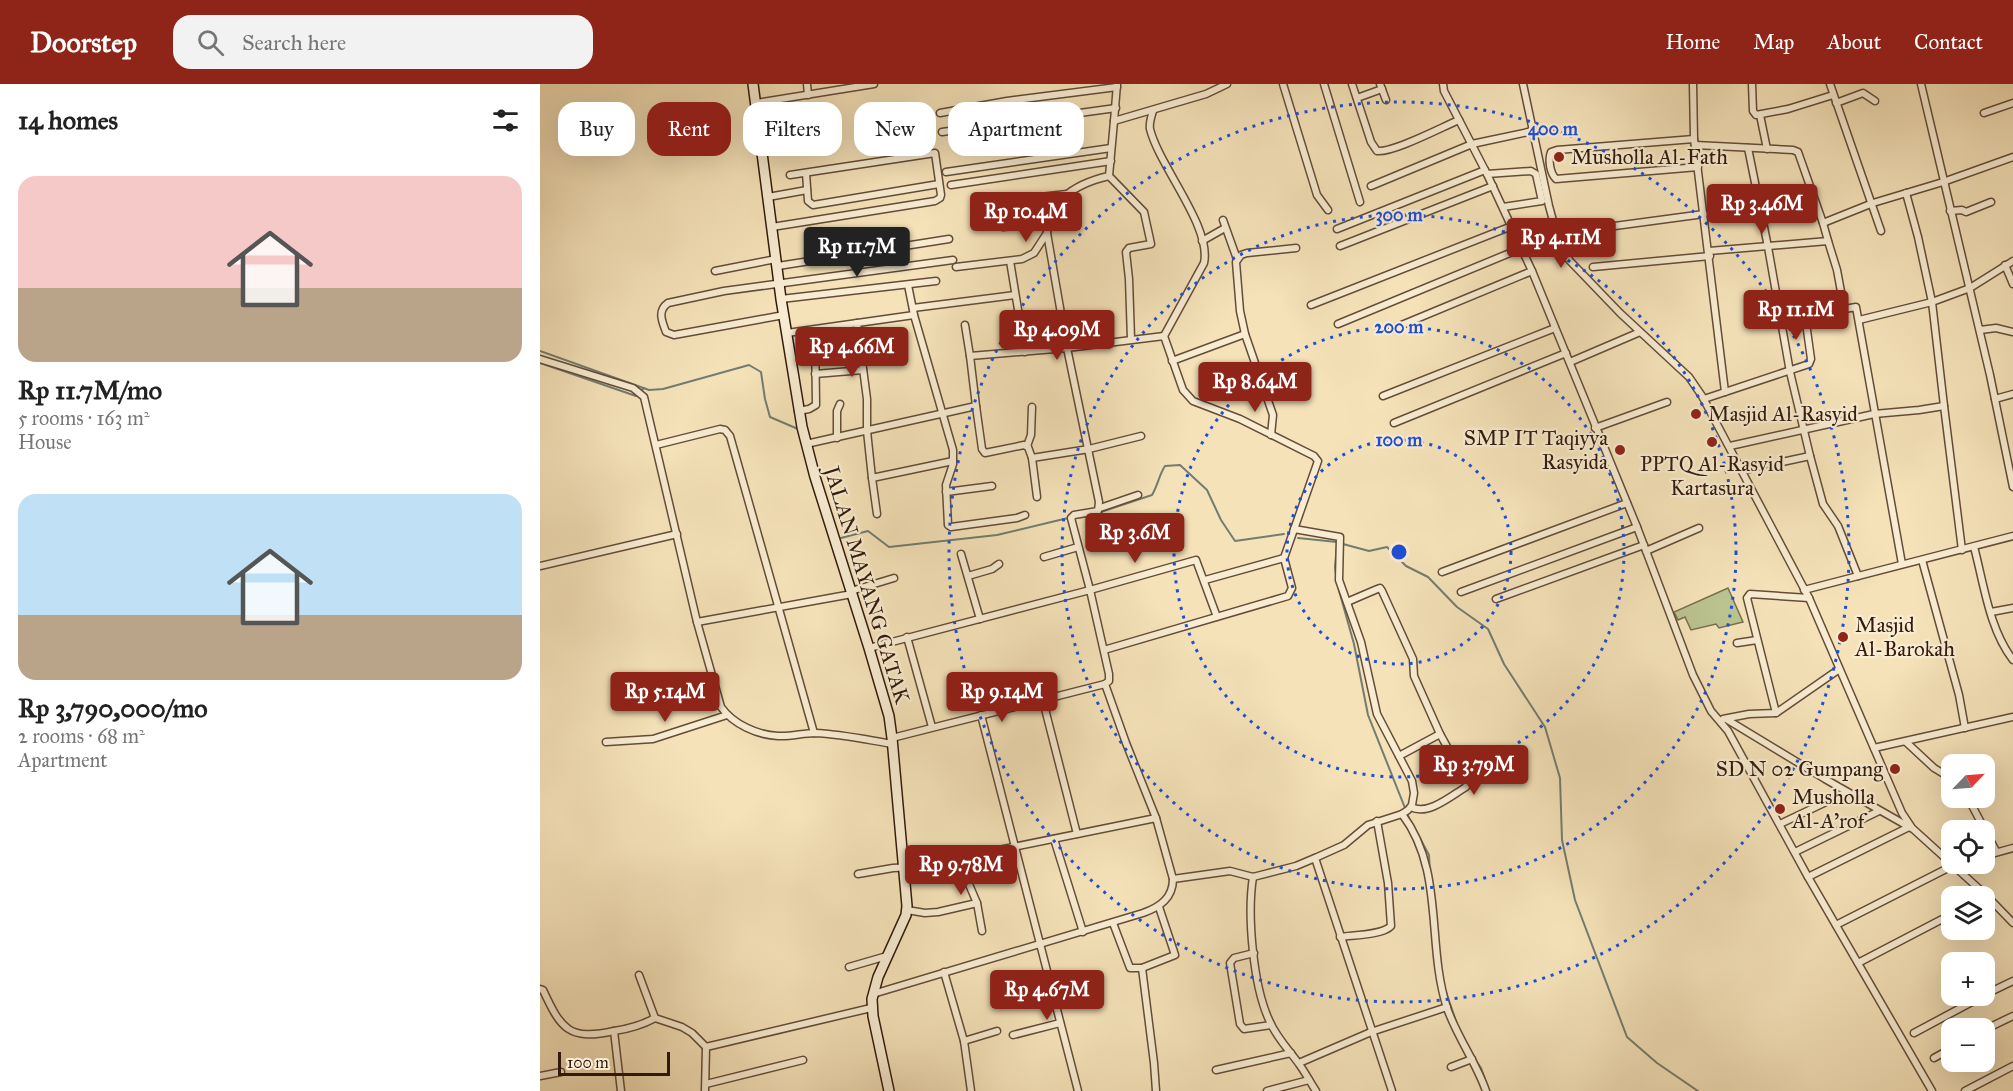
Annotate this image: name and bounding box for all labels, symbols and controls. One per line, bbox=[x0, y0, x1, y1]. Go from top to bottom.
search box bbox=[173, 15, 593, 69]
text: Doorstep bbox=[30, 25, 137, 60]
icon: search bbox=[194, 26, 227, 59]
text: Search here bbox=[242, 29, 346, 56]
text: Home bbox=[1665, 29, 1720, 55]
text: Map bbox=[1753, 29, 1794, 55]
text: About bbox=[1827, 29, 1881, 55]
text: Contact bbox=[1914, 29, 1983, 55]
chip: Buy bbox=[558, 102, 635, 156]
chip: Rent bbox=[647, 102, 731, 156]
chip: Filters bbox=[743, 102, 842, 156]
chip: New bbox=[854, 102, 936, 156]
chip: Apartment bbox=[948, 102, 1084, 156]
text: 14 homes bbox=[18, 104, 118, 136]
icon: filters bbox=[489, 104, 522, 137]
text: 400 m bbox=[1528, 118, 1579, 141]
place label: Musholla Al-Fath bbox=[1571, 144, 1728, 170]
marker: Musholla Al-Fath bbox=[1552, 150, 1566, 164]
pin: Rp 3.46M bbox=[1700, 184, 1824, 235]
text: Rp 3.46M bbox=[1721, 191, 1803, 215]
pin: Rp 10.4M bbox=[964, 192, 1088, 243]
text: Rp 10.4M bbox=[984, 199, 1068, 223]
text: 300 m bbox=[1375, 204, 1423, 227]
icon: home bbox=[216, 215, 324, 323]
pin: Rp 4.11M bbox=[1499, 218, 1623, 269]
text: Rp 4.11M bbox=[1521, 225, 1601, 249]
pin: Rp 11.7M bbox=[795, 227, 919, 278]
text: Rp 11.7M bbox=[818, 234, 896, 258]
pin: Rp 11.1M bbox=[1734, 290, 1858, 341]
text: Rp 11.1M bbox=[1758, 297, 1834, 321]
pin: Rp 4.09M bbox=[995, 310, 1119, 361]
text: 200 m bbox=[1375, 316, 1424, 338]
text: Rp 4.09M bbox=[1013, 317, 1101, 341]
pin: Rp 4.66M bbox=[790, 327, 914, 378]
text: Rp 4.66M bbox=[809, 334, 895, 358]
pin: Rp 8.64M bbox=[1193, 362, 1317, 413]
text: Rp 8.64M bbox=[1212, 369, 1298, 393]
text: Rp 11.7M/mo bbox=[18, 374, 162, 406]
place label: Masjid Al-Rasyid bbox=[1708, 401, 1858, 427]
text: 5 rooms · 163 m² bbox=[18, 406, 150, 430]
marker: Masjid Al-Rasyid bbox=[1689, 407, 1703, 421]
place label: SMP IT Taqiyya Rasyida bbox=[1464, 425, 1608, 475]
text: 100 m bbox=[1376, 429, 1423, 451]
text: House bbox=[18, 430, 72, 454]
marker: PPTQ Al-Rasyid Kartasura bbox=[1705, 435, 1719, 449]
marker: SMP IT Taqiyya Rasyida bbox=[1613, 443, 1627, 457]
place label: PPTQ Al-Rasyid Kartasura bbox=[1640, 451, 1784, 501]
street label: JALAN MAYANG GATAK bbox=[818, 461, 916, 708]
pin: Rp 3.6M bbox=[1080, 513, 1190, 564]
text: Rp 3.6M bbox=[1099, 520, 1171, 544]
icon: home bbox=[216, 533, 324, 641]
centre of rings bbox=[1389, 542, 1409, 562]
place label: Masjid Al-Barokah bbox=[1854, 612, 1955, 662]
marker: Masjid Al-Barokah bbox=[1836, 630, 1850, 644]
pin: Rp 5.14M bbox=[603, 672, 727, 723]
pin: Rp 9.14M bbox=[940, 672, 1064, 723]
text: Rp 5.14M bbox=[625, 679, 706, 703]
text: Rp 9.14M bbox=[961, 679, 1043, 703]
text: Rp 3,790,000/mo bbox=[18, 692, 208, 724]
text: 2 rooms · 68 m² bbox=[18, 724, 145, 748]
pin: Rp 3.79M bbox=[1412, 745, 1536, 796]
text: Apartment bbox=[18, 748, 107, 772]
text: Rp 3.79M bbox=[1433, 752, 1515, 776]
north arrow bbox=[1941, 754, 1995, 808]
map controls bbox=[1941, 754, 1995, 1072]
place label: SD N 02 Gumpang bbox=[1716, 756, 1883, 782]
marker: SD N 02 Gumpang bbox=[1888, 762, 1902, 776]
place label: Musholla Al-A'rof bbox=[1791, 784, 1875, 834]
marker: Musholla Al-A'rof bbox=[1773, 802, 1787, 816]
button: locate bbox=[1941, 820, 1995, 874]
pin: Rp 9.78M bbox=[899, 845, 1023, 896]
text: Rp 9.78M bbox=[919, 852, 1003, 876]
button: layers bbox=[1941, 886, 1995, 940]
button: + bbox=[1941, 952, 1995, 1006]
pin: Rp 4.67M bbox=[985, 970, 1109, 1021]
text: Rp 4.67M bbox=[1004, 977, 1090, 1001]
button: − bbox=[1941, 1018, 1995, 1072]
scale bar bbox=[558, 1049, 670, 1076]
text: 100 m bbox=[567, 1053, 609, 1072]

